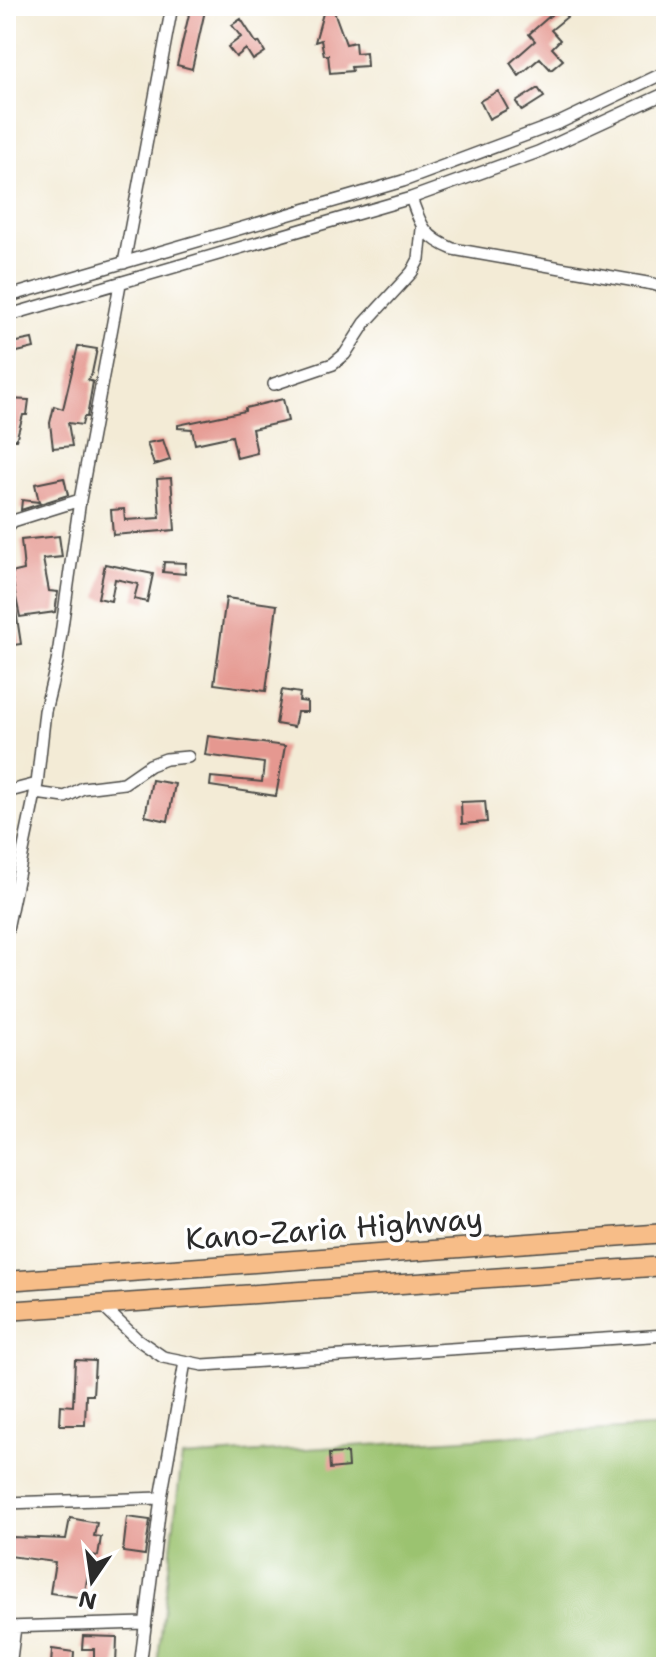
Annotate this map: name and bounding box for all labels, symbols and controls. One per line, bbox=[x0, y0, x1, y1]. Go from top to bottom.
street label: Kano-Zaria Highway bbox=[184, 1198, 484, 1259]
north arrow bbox=[52, 1541, 132, 1621]
text: N bbox=[76, 1584, 99, 1616]

